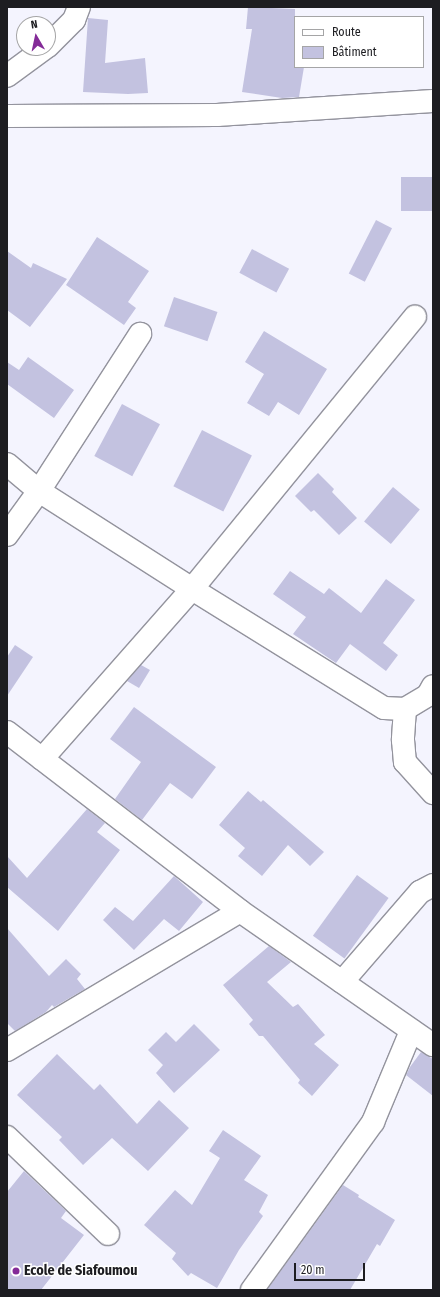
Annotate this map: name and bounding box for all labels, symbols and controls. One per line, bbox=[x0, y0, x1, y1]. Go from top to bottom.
north arrow bbox=[16, 16, 56, 56]
legend bbox=[294, 16, 424, 68]
text: N bbox=[30, 18, 38, 32]
text: Route bbox=[332, 25, 361, 39]
text: Bâtiment bbox=[332, 45, 377, 59]
scale bar bbox=[296, 1255, 367, 1281]
place label: Ecole de Siafoumou bbox=[24, 1263, 138, 1279]
text: 20 m bbox=[301, 1263, 325, 1277]
marker: Ecole de Siafoumou bbox=[11, 1266, 21, 1276]

